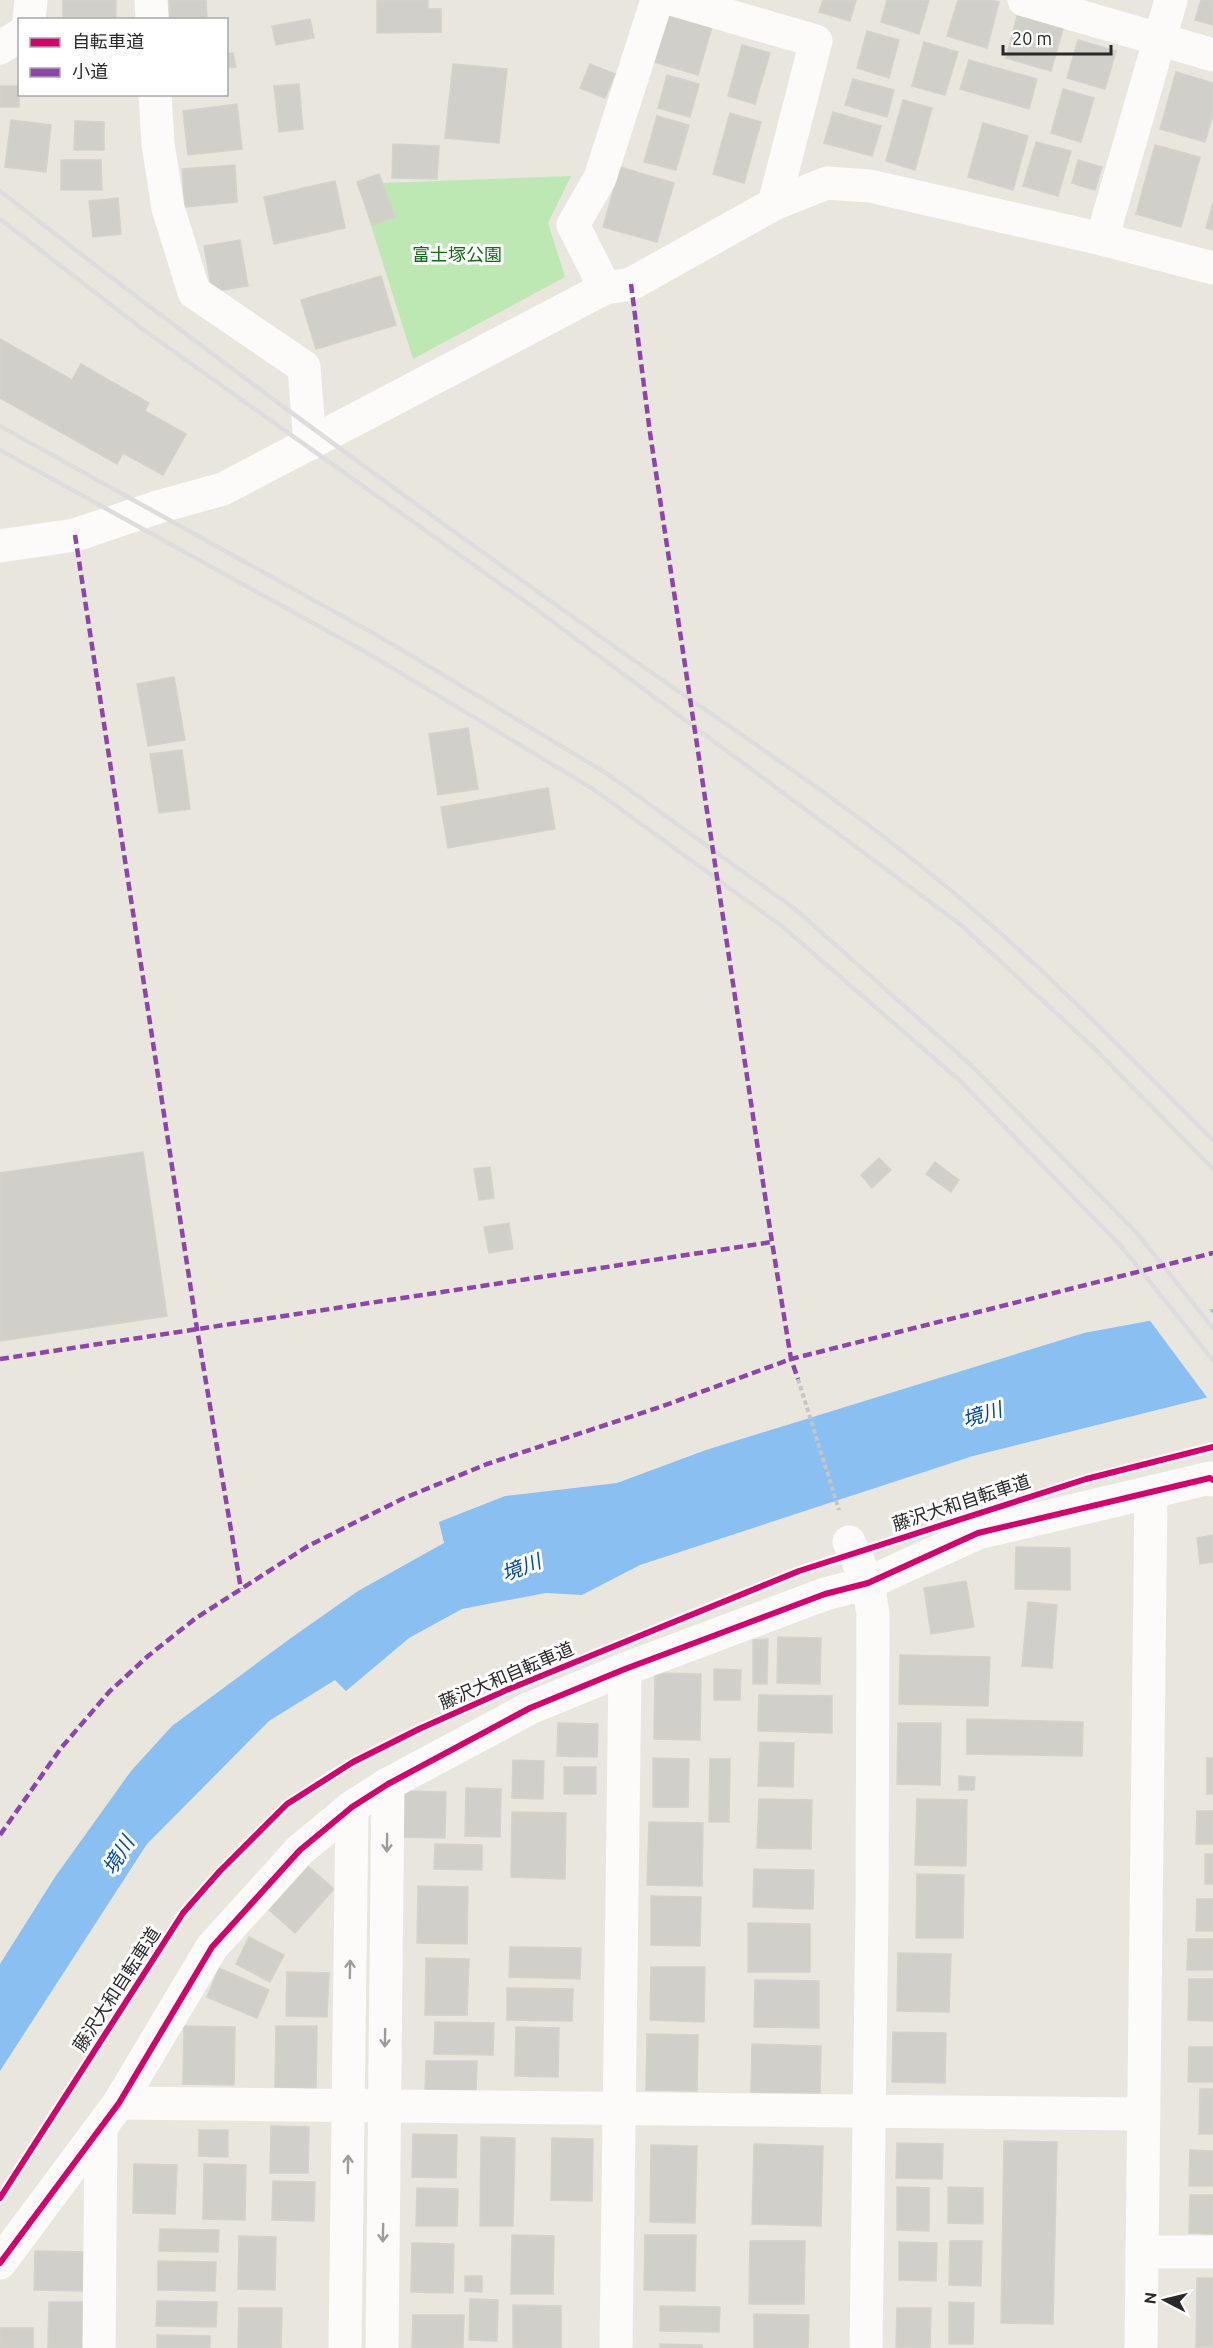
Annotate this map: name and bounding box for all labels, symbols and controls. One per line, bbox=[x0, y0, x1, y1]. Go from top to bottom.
legend bbox=[18, 18, 228, 96]
scale bar bbox=[1003, 18, 1111, 56]
text: 20 m bbox=[1012, 28, 1052, 48]
text: 自転車道 bbox=[72, 31, 144, 51]
text: 小道 bbox=[72, 61, 108, 81]
park label: 富士塚公園 bbox=[412, 244, 502, 264]
water label: 境川 bbox=[960, 1397, 1006, 1431]
street label: 藤沢大和自転車道 bbox=[889, 1470, 1033, 1534]
water label: 境川 bbox=[498, 1548, 546, 1585]
street label: 藤沢大和自転車道 bbox=[436, 1638, 576, 1712]
water label: 境川 bbox=[98, 1830, 139, 1878]
one-way arrow bbox=[381, 1832, 393, 1852]
street label: 藤沢大和自転車道 bbox=[68, 1923, 164, 2055]
one-way arrow bbox=[344, 1959, 356, 1979]
one-way arrow bbox=[379, 2027, 391, 2047]
one-way arrow bbox=[342, 2154, 354, 2174]
one-way arrow bbox=[377, 2222, 389, 2242]
north arrow bbox=[1135, 2270, 1195, 2330]
text: N bbox=[1140, 2291, 1160, 2305]

